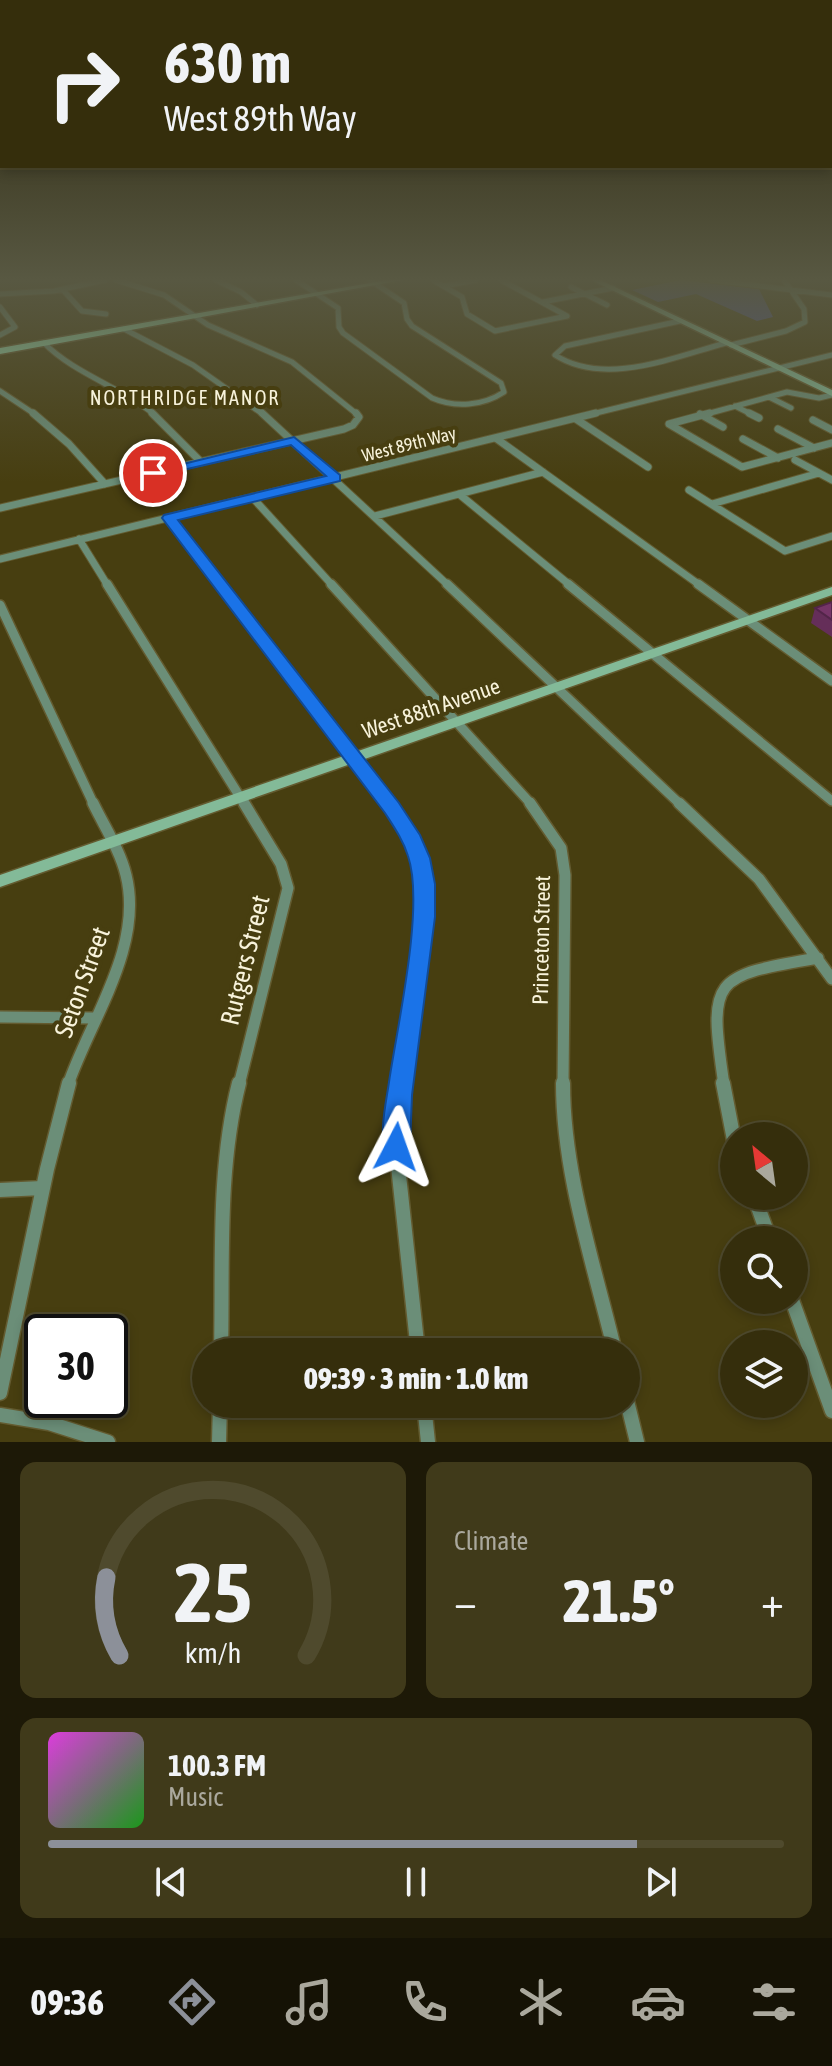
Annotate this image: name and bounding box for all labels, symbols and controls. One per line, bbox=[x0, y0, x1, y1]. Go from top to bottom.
text: 630 m bbox=[164, 31, 291, 95]
icon: right bbox=[32, 32, 136, 136]
text: West 89th Way bbox=[164, 97, 357, 139]
district label: NORTHRIDGE MANOR bbox=[90, 386, 280, 409]
street label: West 89th Way bbox=[360, 422, 458, 466]
pin bbox=[119, 439, 187, 507]
icon: arrive bbox=[131, 451, 175, 495]
street label: West 88th Avenue bbox=[359, 672, 503, 744]
street label: Princeton Street bbox=[527, 875, 555, 1005]
street label: Rutgers Street bbox=[214, 892, 276, 1028]
street label: Seton Street bbox=[48, 923, 116, 1041]
position arrow bbox=[354, 1105, 438, 1189]
north arrow bbox=[720, 1122, 808, 1210]
map controls bbox=[720, 1122, 808, 1418]
button: search bbox=[720, 1226, 808, 1314]
speed limit sign: 30 bbox=[24, 1314, 128, 1418]
button: layers bbox=[720, 1330, 808, 1418]
text: 09:39 · 3 min · 1.0 km bbox=[304, 1361, 528, 1395]
text: Climate bbox=[454, 1526, 528, 1556]
text: 25 bbox=[174, 1544, 252, 1640]
text: 21.5° bbox=[563, 1566, 675, 1635]
text: − bbox=[454, 1576, 477, 1626]
text: + bbox=[761, 1576, 784, 1626]
text: km/h bbox=[185, 1636, 241, 1669]
text: 100.3 FM bbox=[168, 1748, 266, 1782]
text: Music bbox=[168, 1782, 223, 1812]
icon: previous bbox=[149, 1860, 193, 1904]
icon: pause bbox=[394, 1860, 438, 1904]
icon: next bbox=[639, 1860, 683, 1904]
icon: directions bbox=[164, 1974, 220, 2030]
icon: music bbox=[281, 1974, 337, 2030]
icon: phone bbox=[397, 1974, 453, 2030]
icon: climate bbox=[513, 1974, 569, 2030]
icon: car bbox=[630, 1974, 686, 2030]
icon: filters bbox=[746, 1974, 802, 2030]
text: 09:36 bbox=[30, 1981, 104, 2023]

